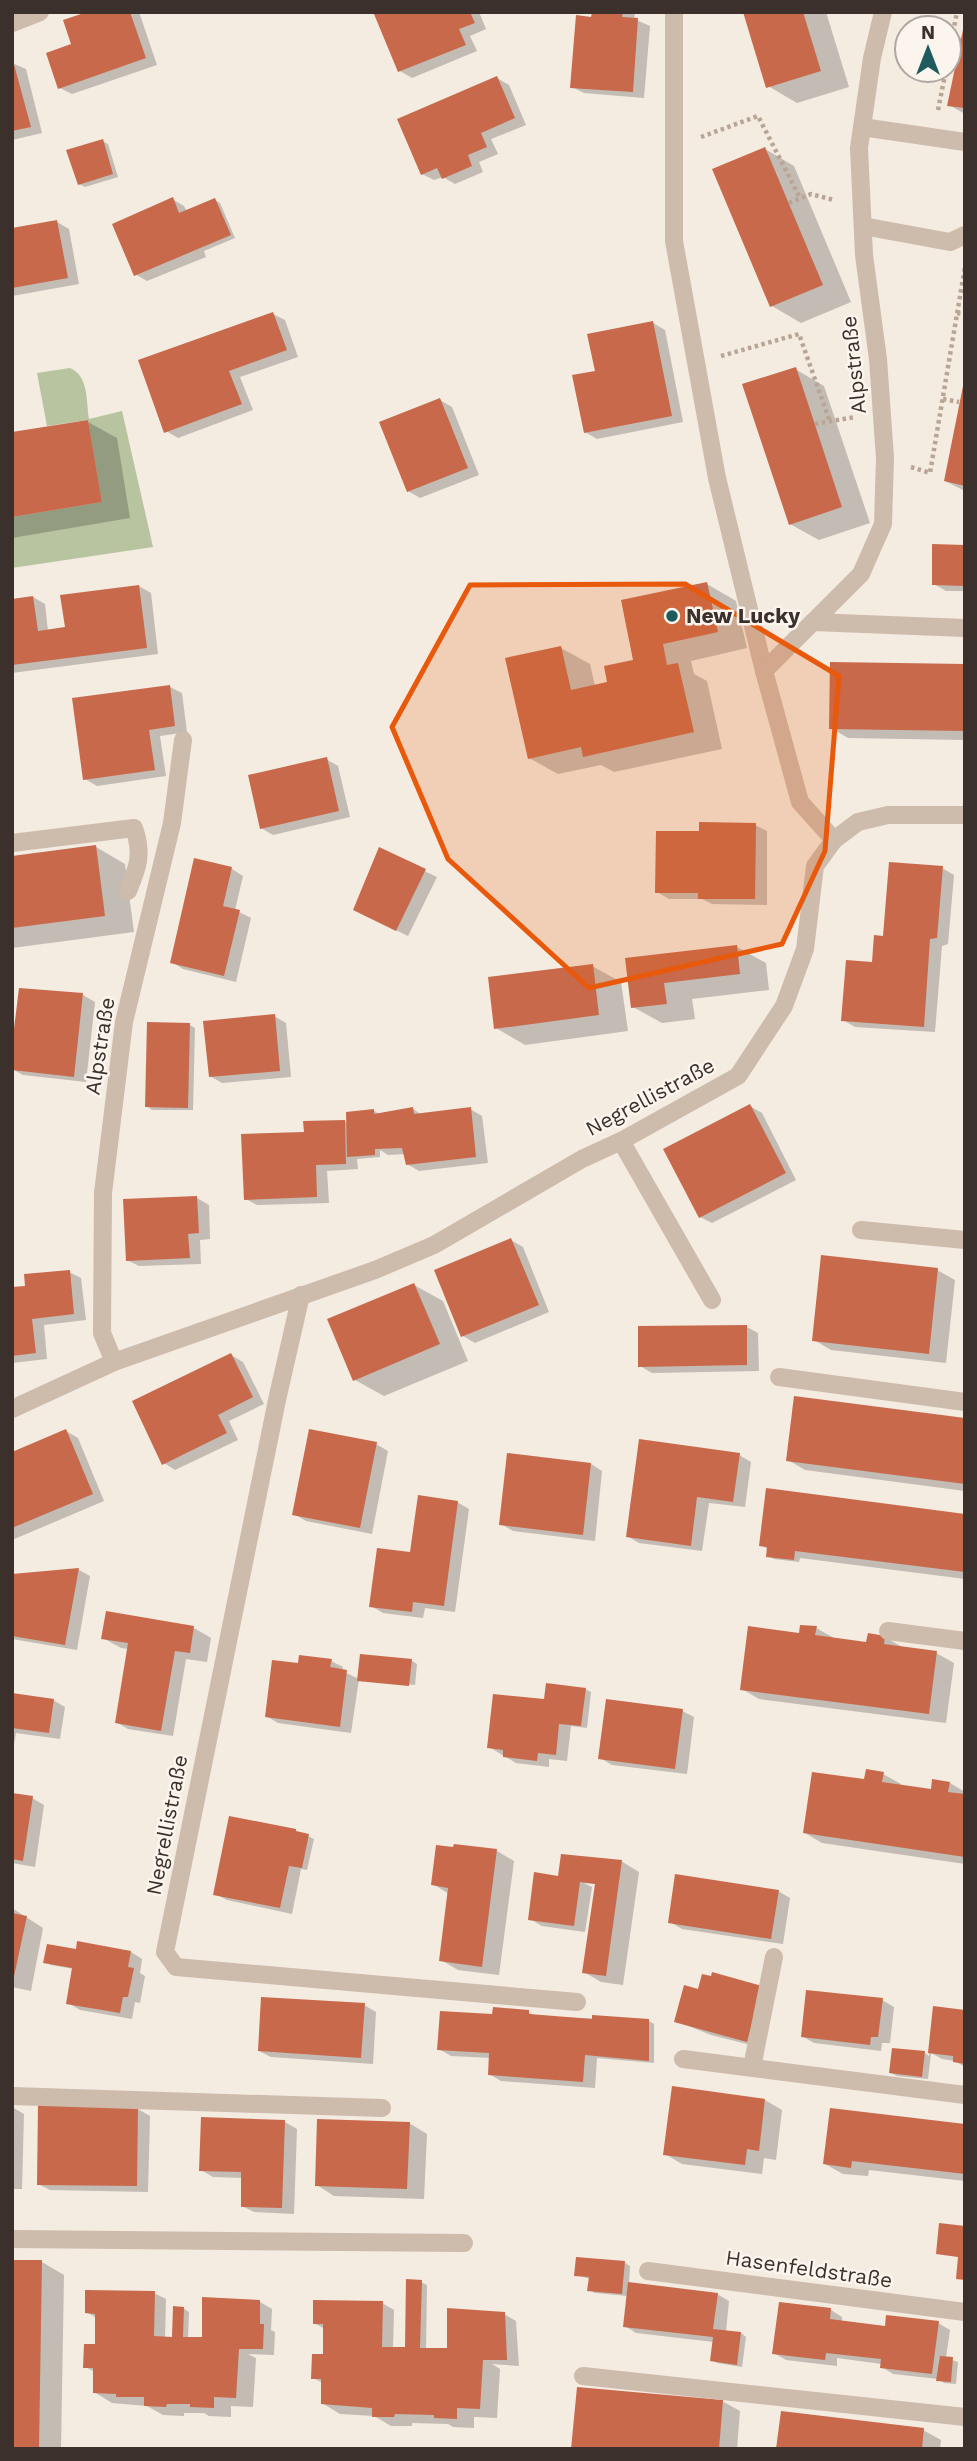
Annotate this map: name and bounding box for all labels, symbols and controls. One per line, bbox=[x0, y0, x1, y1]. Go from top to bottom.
north arrow bbox=[893, 14, 963, 84]
text: N bbox=[921, 21, 935, 44]
street label: Alpstraße bbox=[836, 315, 871, 415]
place label: New Lucky bbox=[686, 603, 800, 628]
marker: New Lucky bbox=[664, 608, 680, 624]
street label: Alpstraße bbox=[79, 995, 120, 1097]
street label: Negrellistraße bbox=[581, 1052, 719, 1141]
street label: Negrellistraße bbox=[141, 1753, 192, 1897]
street label: Hasenfeldstraße bbox=[724, 2244, 894, 2293]

